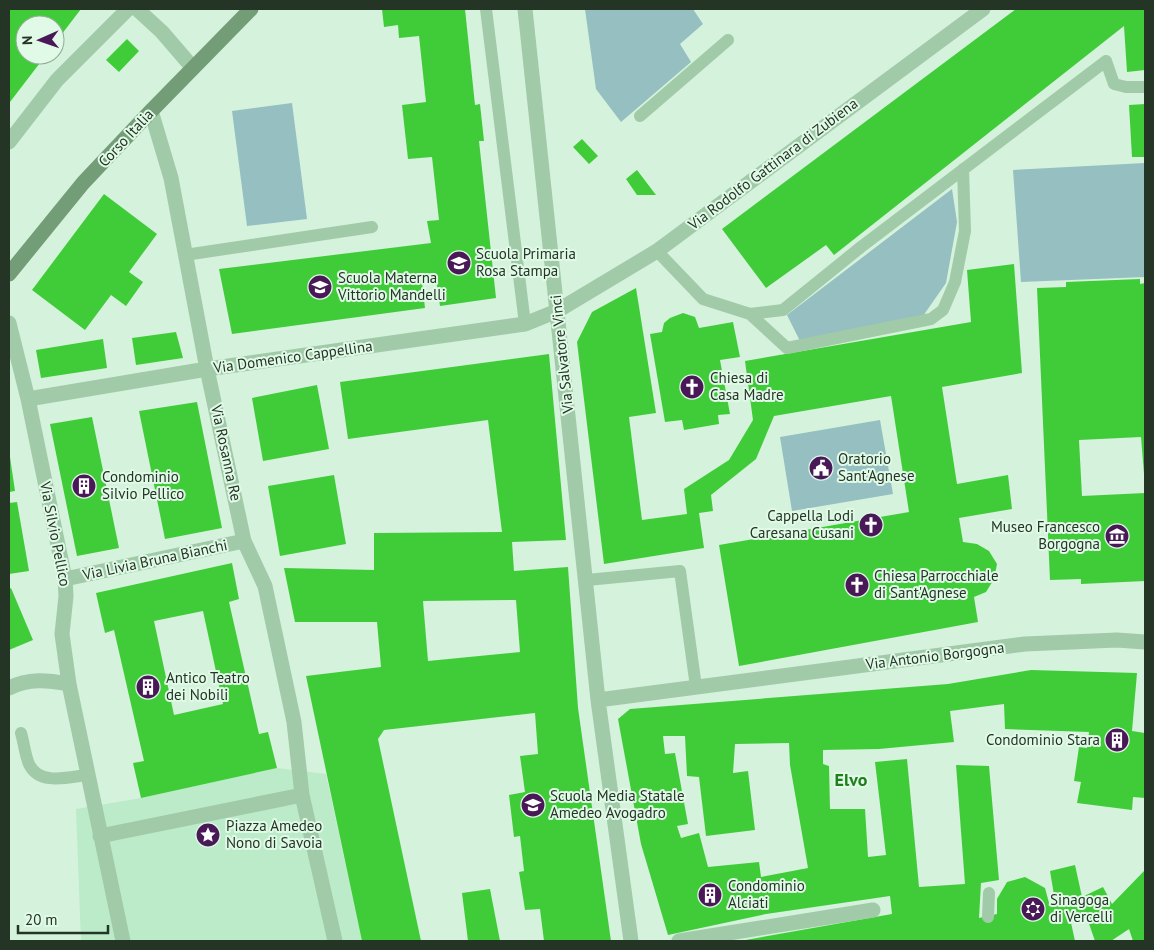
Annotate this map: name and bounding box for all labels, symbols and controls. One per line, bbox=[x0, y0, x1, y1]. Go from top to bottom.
north arrow bbox=[15, 15, 65, 65]
text: N bbox=[18, 36, 36, 45]
street label: Via Rodolfo Gattinara di Zubiena bbox=[683, 94, 861, 234]
street label: Corso Italia bbox=[94, 105, 157, 171]
place label: Scuola Primaria Rosa Stampa bbox=[476, 244, 576, 280]
school or university icon: Scuola Primaria Rosa Stampa bbox=[446, 250, 472, 276]
place label: Scuola Materna Vittorio Mandelli bbox=[337, 268, 446, 304]
school or university icon: Scuola Materna Vittorio Mandelli bbox=[307, 274, 333, 300]
street label: Via Salvatore Vinci bbox=[546, 294, 577, 415]
street label: Via Domenico Cappellina bbox=[211, 336, 374, 377]
place label: Chiesa di Casa Madre bbox=[710, 368, 784, 404]
church icon: Chiesa di Casa Madre bbox=[679, 374, 705, 400]
street label: Via Rosanna Re bbox=[207, 402, 246, 503]
place label: Oratorio Sant'Agnese bbox=[838, 449, 915, 485]
public building icon: Oratorio Sant'Agnese bbox=[808, 455, 834, 481]
place label: Condominio Silvio Pellico bbox=[102, 467, 184, 503]
building icon: Condominio Silvio Pellico bbox=[71, 473, 97, 499]
street label: Via Silvio Pellico bbox=[36, 479, 75, 588]
place label: Cappella Lodi Caresana Cusani bbox=[750, 506, 854, 542]
church icon: Cappella Lodi Caresana Cusani bbox=[858, 512, 884, 538]
place label: Museo Francesco Borgogna bbox=[991, 517, 1100, 553]
museum icon: Museo Francesco Borgogna bbox=[1104, 523, 1130, 549]
street label: Via Livia Bruna Bianchi bbox=[80, 535, 229, 584]
place label: Chiesa Parrocchiale di Sant'Agnese bbox=[874, 566, 999, 602]
church icon: Chiesa Parrocchiale di Sant'Agnese bbox=[844, 572, 870, 598]
street label: Via Antonio Borgogna bbox=[864, 638, 1005, 674]
place label: Antico Teatro dei Nobili bbox=[166, 668, 250, 704]
building icon: Antico Teatro dei Nobili bbox=[135, 674, 161, 700]
building icon: Condominio Stara bbox=[1104, 727, 1130, 753]
place label: Condominio Stara bbox=[986, 730, 1100, 749]
district label: Elvo bbox=[835, 768, 868, 791]
place label: Scuola Media Statale Amedeo Avogadro bbox=[550, 786, 685, 822]
school or university icon: Scuola Media Statale Amedeo Avogadro bbox=[520, 792, 546, 818]
place label: Piazza Amedeo Nono di Savoia bbox=[226, 816, 322, 852]
place icon: Piazza Amedeo Nono di Savoia bbox=[195, 822, 221, 848]
place label: Condominio Alciati bbox=[728, 876, 805, 912]
building icon: Condominio Alciati bbox=[697, 882, 723, 908]
place label: Sinagoga di Vercelli bbox=[1050, 890, 1113, 926]
synagogue icon: Sinagoga di Vercelli bbox=[1020, 896, 1046, 922]
scale bar bbox=[18, 902, 108, 934]
text: 20 m bbox=[25, 910, 58, 929]

